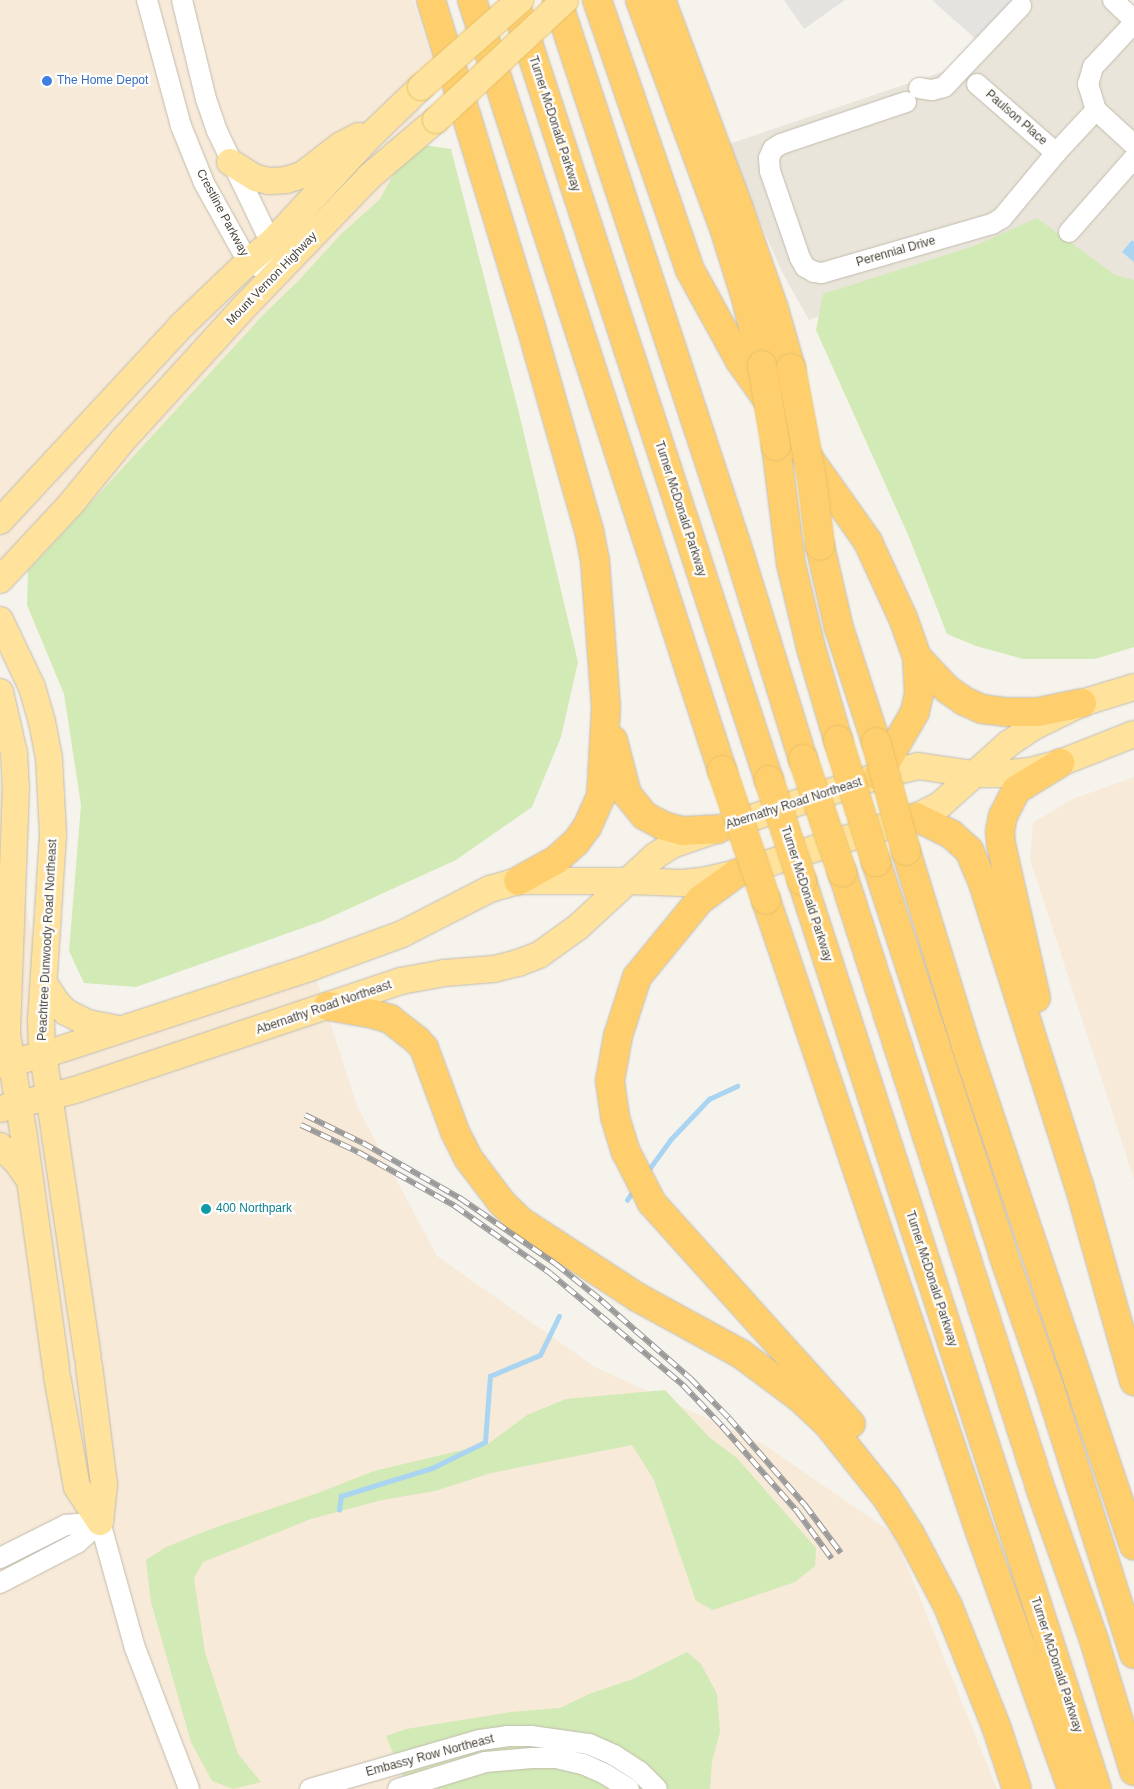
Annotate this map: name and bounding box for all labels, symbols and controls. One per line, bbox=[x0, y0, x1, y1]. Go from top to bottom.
street label: Turner McDonald Parkway bbox=[525, 54, 583, 194]
place label: The Home Depot bbox=[57, 74, 148, 88]
marker: The Home Depot bbox=[41, 75, 53, 87]
street label: Paulson Place bbox=[982, 87, 1050, 149]
street label: Crestline Parkway bbox=[193, 167, 251, 259]
street label: Mount Vernon Highway bbox=[224, 229, 320, 329]
street label: Perennial Drive bbox=[855, 234, 937, 270]
street label: Turner McDonald Parkway bbox=[651, 439, 709, 579]
street label: Abernathy Road Northeast bbox=[724, 775, 864, 833]
street label: Turner McDonald Parkway bbox=[777, 824, 835, 964]
street label: Peachtree Dunwoody Road Northeast bbox=[36, 839, 60, 1041]
street label: Abernathy Road Northeast bbox=[254, 978, 394, 1038]
place label: 400 Northpark bbox=[216, 1202, 292, 1216]
marker: 400 Northpark bbox=[200, 1203, 212, 1215]
street label: Turner McDonald Parkway bbox=[902, 1209, 960, 1349]
street label: Turner McDonald Parkway bbox=[1027, 1595, 1085, 1735]
street label: Embassy Row Northeast bbox=[364, 1732, 496, 1780]

